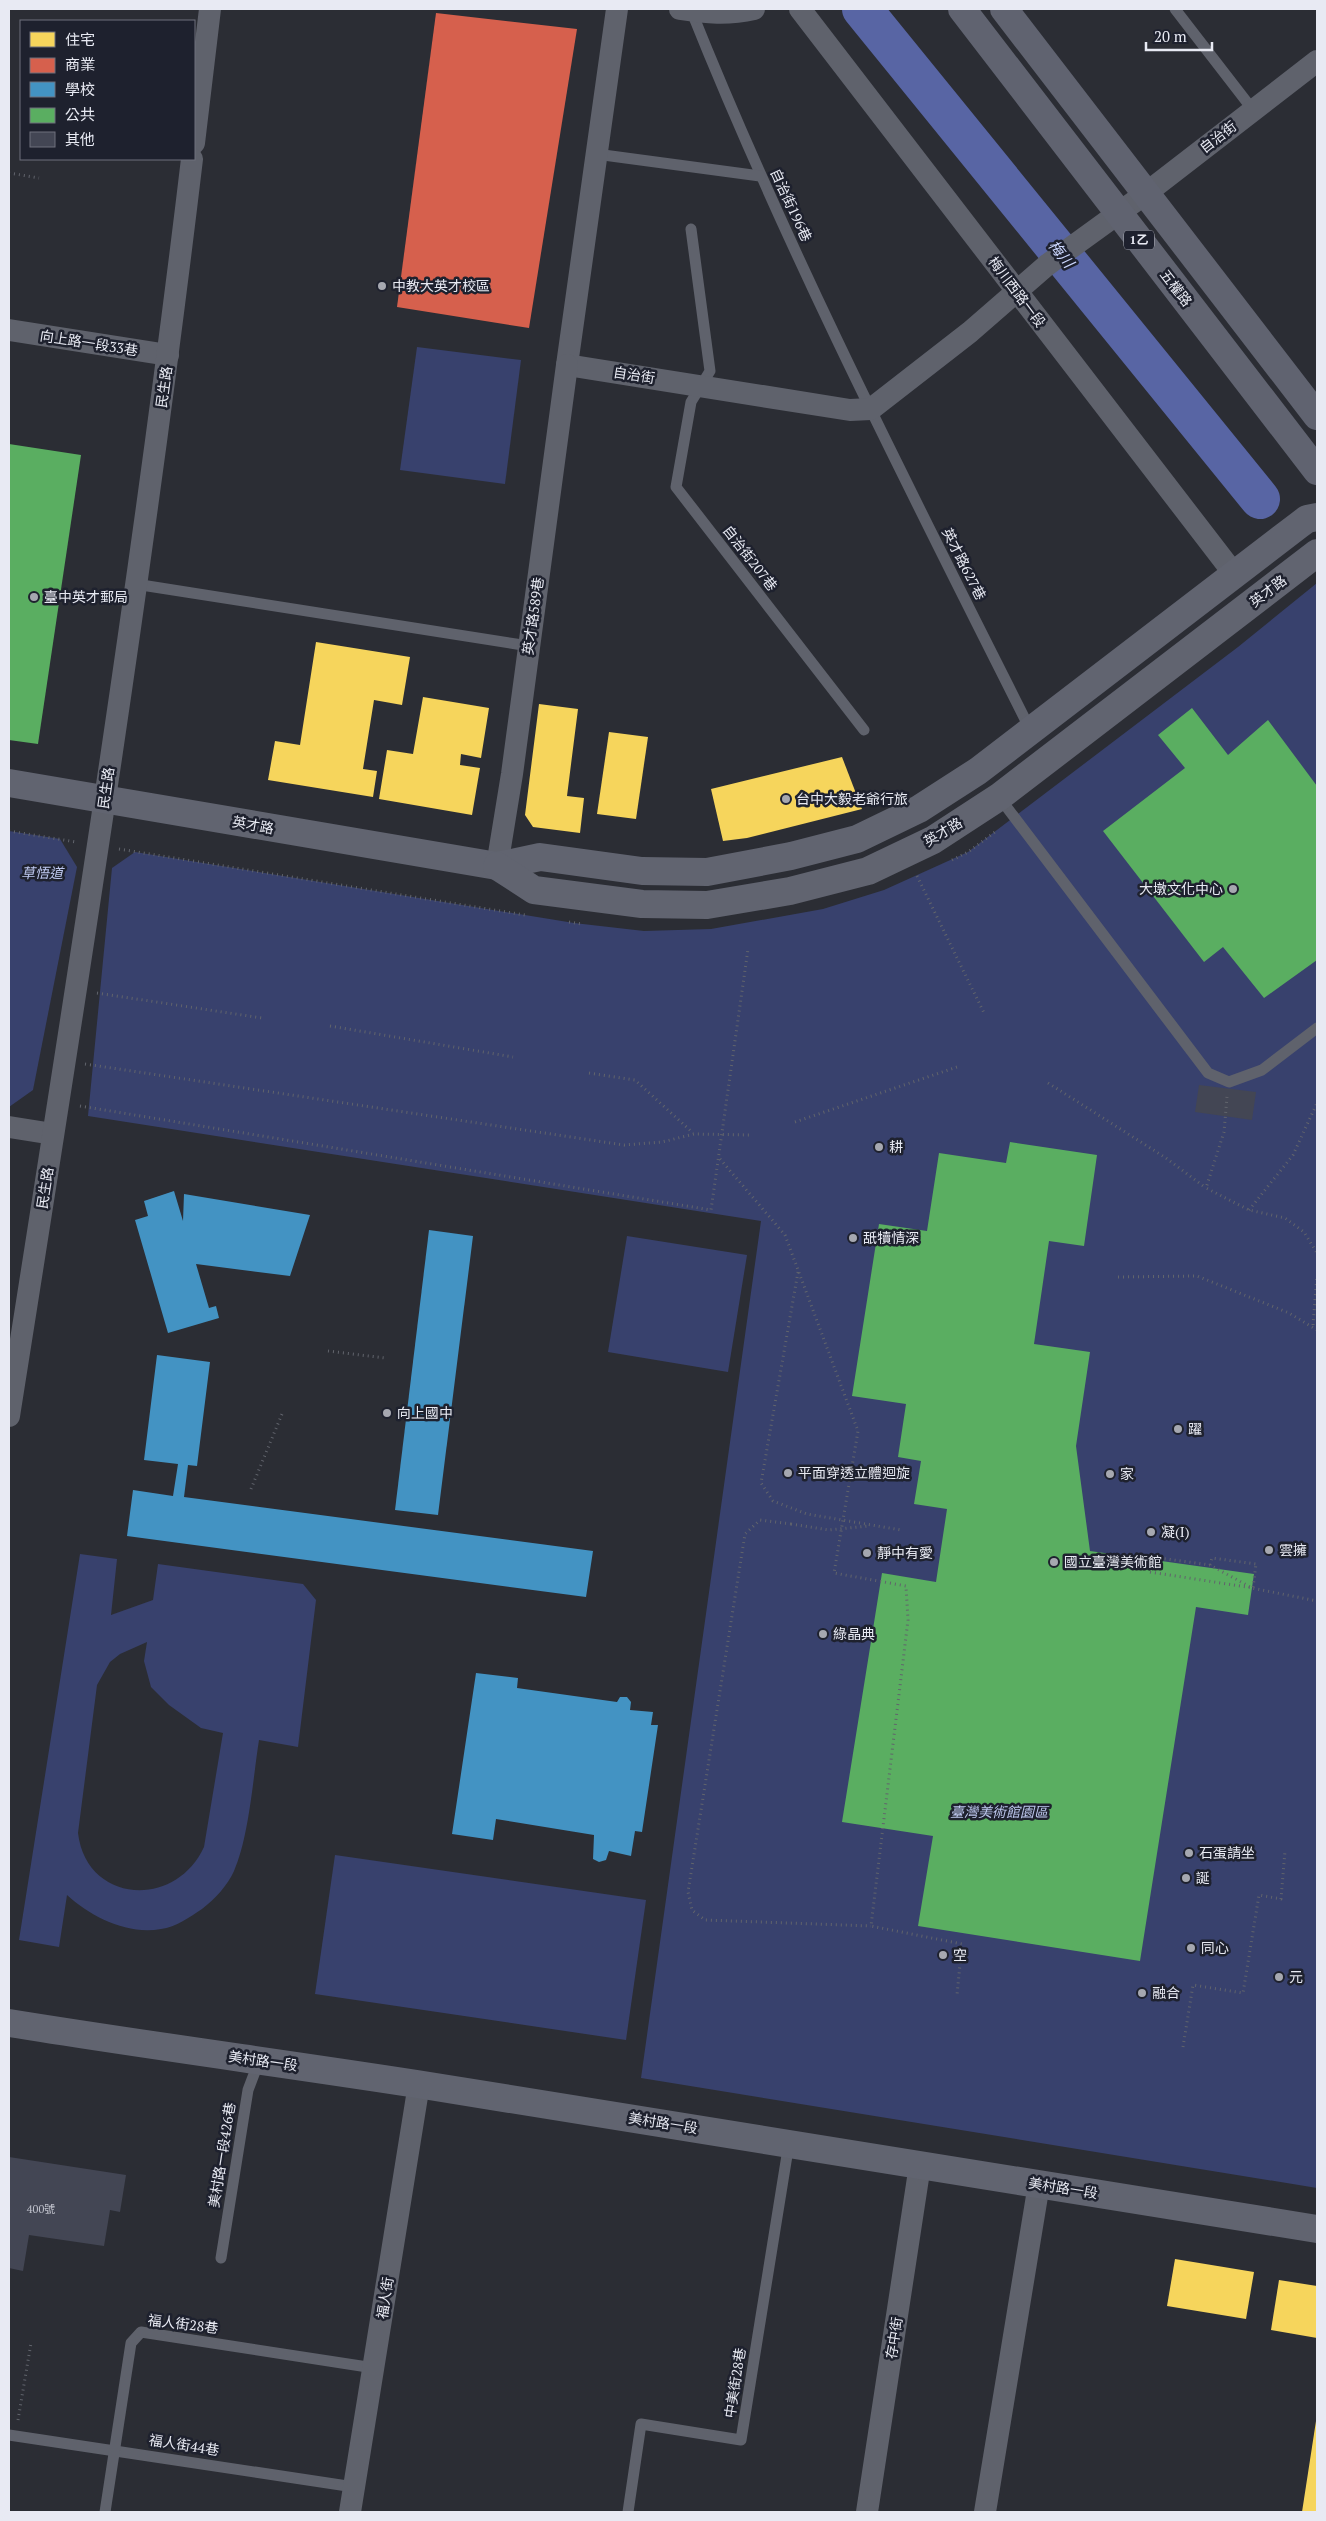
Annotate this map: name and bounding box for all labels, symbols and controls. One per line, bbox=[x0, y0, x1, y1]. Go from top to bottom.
legend bbox=[20, 20, 195, 160]
scale bar bbox=[1146, 20, 1212, 52]
text: 20 m bbox=[1154, 26, 1187, 46]
text: 住宅 bbox=[65, 29, 95, 49]
text: 商業 bbox=[65, 54, 95, 74]
text: 學校 bbox=[65, 79, 95, 99]
text: 公共 bbox=[65, 104, 95, 124]
street label: 自治街 bbox=[1195, 116, 1240, 157]
text: 其他 bbox=[65, 129, 95, 149]
street label: 自治街196巷 bbox=[766, 165, 817, 244]
road number: 1乙 bbox=[1124, 230, 1154, 250]
water label: 梅川 bbox=[1045, 235, 1080, 273]
street label: 梅川西路一段 bbox=[985, 252, 1050, 331]
street label: 五權路 bbox=[1156, 265, 1197, 310]
place label: 中教大英才校區 bbox=[392, 276, 490, 295]
marker: 中教大英才校區 bbox=[376, 280, 388, 292]
street label: 向上路一段33巷 bbox=[39, 325, 139, 360]
street label: 自治街 bbox=[612, 362, 656, 387]
street label: 民生路 bbox=[151, 365, 176, 409]
street label: 自治街207巷 bbox=[719, 521, 782, 594]
street label: 英才路627巷 bbox=[938, 525, 991, 603]
street label: 英才路 bbox=[1245, 570, 1290, 611]
street label: 英才路589巷 bbox=[518, 576, 547, 656]
place label: 臺中英才郵局 bbox=[44, 587, 128, 606]
marker: 臺中英才郵局 bbox=[28, 591, 40, 603]
street label: 民生路 bbox=[93, 766, 118, 810]
place label: 台中大毅老爺行旅 bbox=[796, 789, 908, 808]
marker: 台中大毅老爺行旅 bbox=[780, 793, 792, 805]
street label: 英才路 bbox=[231, 812, 275, 838]
street label: 英才路 bbox=[920, 813, 966, 851]
park label: 草悟道 bbox=[21, 863, 65, 882]
place label: 大墩文化中心 bbox=[1139, 879, 1223, 898]
marker: 大墩文化中心 bbox=[1227, 883, 1239, 895]
place label: 耕 bbox=[889, 1137, 903, 1156]
marker: 耕 bbox=[873, 1141, 885, 1153]
street label: 民生路 bbox=[32, 1166, 57, 1210]
place label: 舐犢情深 bbox=[863, 1228, 919, 1247]
marker: 舐犢情深 bbox=[847, 1232, 859, 1244]
place label: 向上國中 bbox=[397, 1403, 453, 1422]
marker: 向上國中 bbox=[381, 1407, 393, 1419]
place label: 躍 bbox=[1188, 1419, 1202, 1438]
marker: 躍 bbox=[1172, 1423, 1184, 1435]
place label: 平面穿透立體迴旋 bbox=[798, 1463, 910, 1482]
place label: 家 bbox=[1120, 1464, 1134, 1483]
marker: 平面穿透立體迴旋 bbox=[782, 1467, 794, 1479]
marker: 家 bbox=[1104, 1468, 1116, 1480]
place label: 凝(I) bbox=[1161, 1522, 1190, 1541]
marker: 凝(I) bbox=[1145, 1526, 1157, 1538]
place label: 雲擁 bbox=[1279, 1540, 1307, 1559]
place label: 靜中有愛 bbox=[877, 1543, 933, 1562]
marker: 雲擁 bbox=[1263, 1544, 1275, 1556]
marker: 靜中有愛 bbox=[861, 1547, 873, 1559]
place label: 國立臺灣美術館 bbox=[1064, 1552, 1162, 1571]
marker: 國立臺灣美術館 bbox=[1048, 1556, 1060, 1568]
place label: 綠晶典 bbox=[833, 1624, 875, 1643]
marker: 綠晶典 bbox=[817, 1628, 829, 1640]
park label: 臺灣美術館園區 bbox=[950, 1802, 1050, 1821]
place label: 石蛋請坐 bbox=[1199, 1843, 1255, 1862]
marker: 石蛋請坐 bbox=[1183, 1847, 1195, 1859]
place label: 誕 bbox=[1196, 1868, 1210, 1887]
marker: 誕 bbox=[1180, 1872, 1192, 1884]
place label: 同心 bbox=[1201, 1938, 1229, 1957]
marker: 同心 bbox=[1185, 1942, 1197, 1954]
place label: 空 bbox=[953, 1945, 967, 1964]
marker: 空 bbox=[937, 1949, 949, 1961]
place label: 元 bbox=[1289, 1967, 1303, 1986]
marker: 元 bbox=[1273, 1971, 1285, 1983]
place label: 融合 bbox=[1152, 1983, 1180, 2002]
marker: 融合 bbox=[1136, 1987, 1148, 1999]
street label: 美村路一段 bbox=[227, 2046, 299, 2075]
street label: 美村路一段426巷 bbox=[204, 2101, 239, 2209]
street label: 美村路一段 bbox=[627, 2108, 699, 2137]
street label: 美村路一段 bbox=[1027, 2173, 1099, 2202]
house number: 400號 bbox=[27, 2202, 55, 2216]
street label: 福人街 bbox=[372, 2276, 397, 2320]
street label: 福人街28巷 bbox=[147, 2310, 219, 2337]
street label: 存中街 bbox=[881, 2316, 906, 2360]
street label: 中美街28巷 bbox=[720, 2346, 749, 2419]
street label: 福人街44巷 bbox=[148, 2430, 221, 2459]

